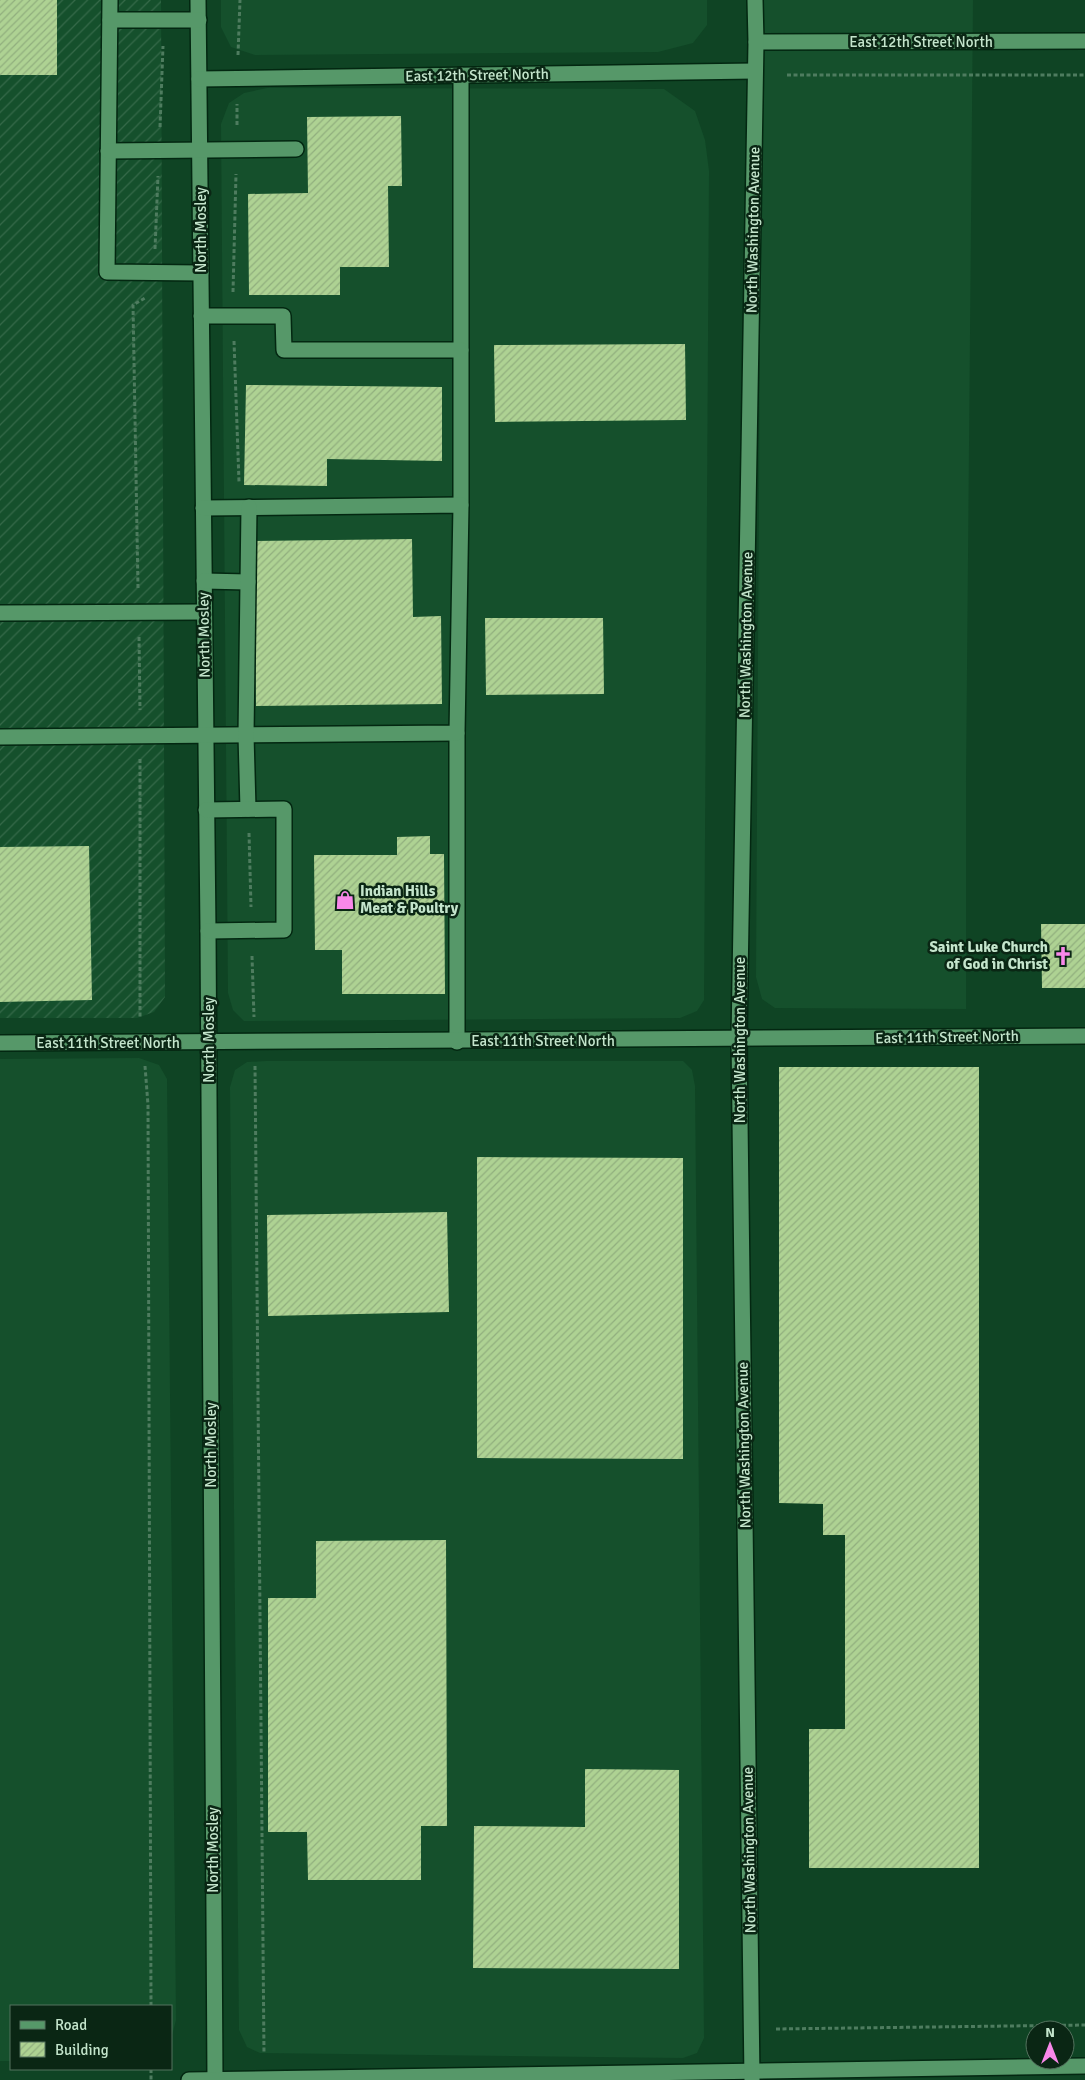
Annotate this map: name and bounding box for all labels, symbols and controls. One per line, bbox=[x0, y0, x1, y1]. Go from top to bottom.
street label: East 12th Street North bbox=[849, 33, 993, 51]
street label: East 12th Street North bbox=[405, 65, 549, 85]
street label: North Washington Avenue bbox=[743, 147, 763, 313]
street label: North Mosley bbox=[192, 187, 210, 273]
street label: North Washington Avenue bbox=[736, 552, 756, 718]
street label: North Mosley bbox=[194, 592, 214, 678]
place label: Indian Hills Meat & Poultry bbox=[360, 882, 459, 917]
shop icon: Indian Hills Meat & Poultry bbox=[334, 889, 356, 911]
place label: Saint Luke Church of God in Christ bbox=[930, 938, 1048, 973]
church icon: Saint Luke Church of God in Christ bbox=[1052, 945, 1074, 967]
street label: North Washington Avenue bbox=[731, 957, 749, 1123]
street label: North Mosley bbox=[200, 997, 218, 1083]
street label: East 11th Street North bbox=[875, 1027, 1019, 1047]
street label: East 11th Street North bbox=[471, 1032, 615, 1050]
street label: East 11th Street North bbox=[36, 1034, 180, 1052]
street label: North Washington Avenue bbox=[734, 1362, 754, 1528]
street label: North Mosley bbox=[202, 1402, 220, 1488]
street label: North Washington Avenue bbox=[739, 1767, 759, 1933]
street label: North Mosley bbox=[204, 1807, 222, 1893]
legend bbox=[10, 2005, 172, 2070]
text: Road bbox=[55, 2016, 87, 2034]
north arrow bbox=[1025, 2020, 1075, 2070]
text: N bbox=[1045, 2024, 1055, 2041]
text: Building bbox=[55, 2041, 109, 2059]

